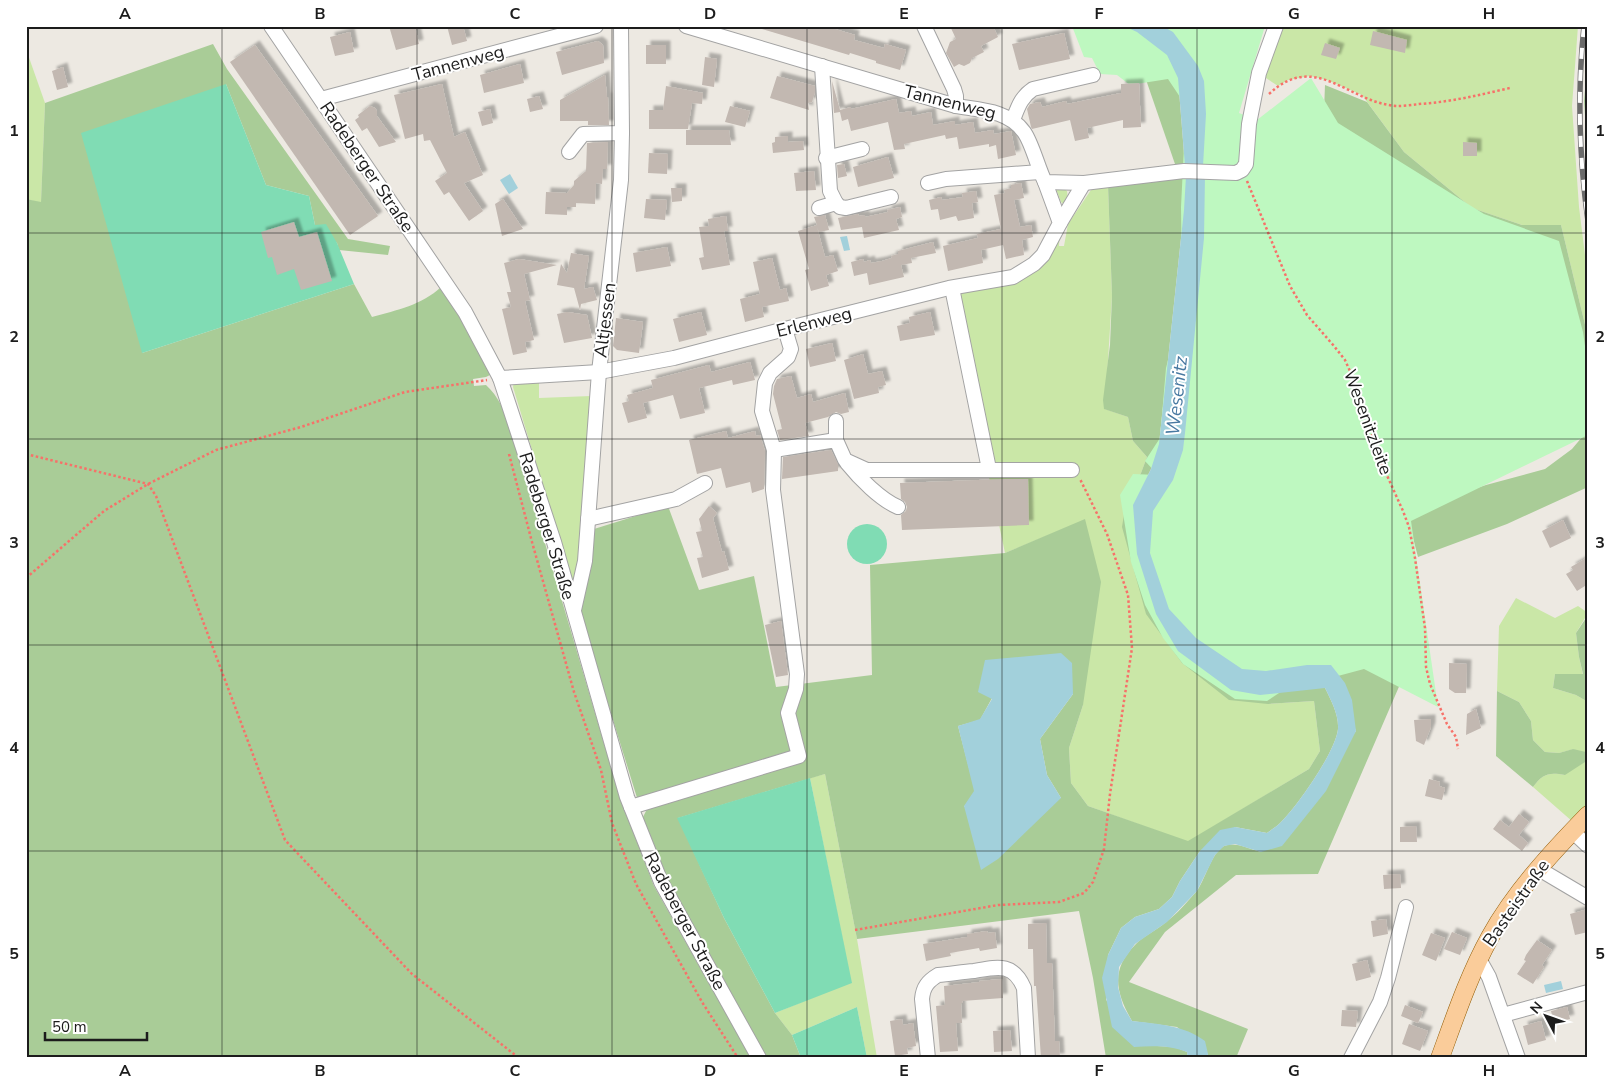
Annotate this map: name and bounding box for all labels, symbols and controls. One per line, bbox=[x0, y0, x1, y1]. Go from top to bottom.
text: A bbox=[119, 3, 131, 25]
text: B bbox=[314, 3, 326, 25]
text: C bbox=[510, 3, 521, 25]
text: D bbox=[704, 3, 716, 25]
text: E bbox=[899, 3, 909, 25]
text: F bbox=[1095, 3, 1104, 25]
text: G bbox=[1288, 3, 1300, 25]
text: H bbox=[1483, 3, 1495, 25]
street label: Tannenweg bbox=[409, 39, 507, 87]
street label: Tannenweg bbox=[901, 79, 999, 125]
street label: Radeberger Straße bbox=[314, 97, 420, 237]
text: 1 bbox=[9, 120, 19, 142]
text: 1 bbox=[1595, 120, 1605, 142]
street label: Altjessen bbox=[588, 281, 622, 359]
street label: Erlenweg bbox=[774, 301, 854, 343]
text: 2 bbox=[9, 326, 19, 348]
text: 2 bbox=[1595, 326, 1605, 348]
water label: Wesenitz bbox=[1160, 355, 1194, 437]
street label: Wesenitzleite bbox=[1338, 366, 1398, 478]
street label: Radeberger Straße bbox=[513, 449, 581, 603]
text: 3 bbox=[9, 532, 19, 554]
text: 3 bbox=[1595, 532, 1605, 554]
text: 4 bbox=[9, 737, 19, 759]
text: 4 bbox=[1595, 737, 1605, 759]
street label: Radeberger Straße bbox=[638, 848, 732, 994]
street label: Basteistraße bbox=[1477, 854, 1555, 952]
text: 5 bbox=[9, 943, 19, 965]
text: 5 bbox=[1595, 943, 1605, 965]
north arrow bbox=[1522, 992, 1572, 1042]
text: N bbox=[1526, 998, 1547, 1018]
scale bar bbox=[45, 1009, 148, 1041]
text: 50 m bbox=[52, 1017, 87, 1037]
text: A bbox=[119, 1060, 131, 1082]
text: B bbox=[314, 1060, 326, 1082]
text: C bbox=[510, 1060, 521, 1082]
text: D bbox=[704, 1060, 716, 1082]
text: E bbox=[899, 1060, 909, 1082]
text: F bbox=[1095, 1060, 1104, 1082]
text: G bbox=[1288, 1060, 1300, 1082]
text: H bbox=[1483, 1060, 1495, 1082]

